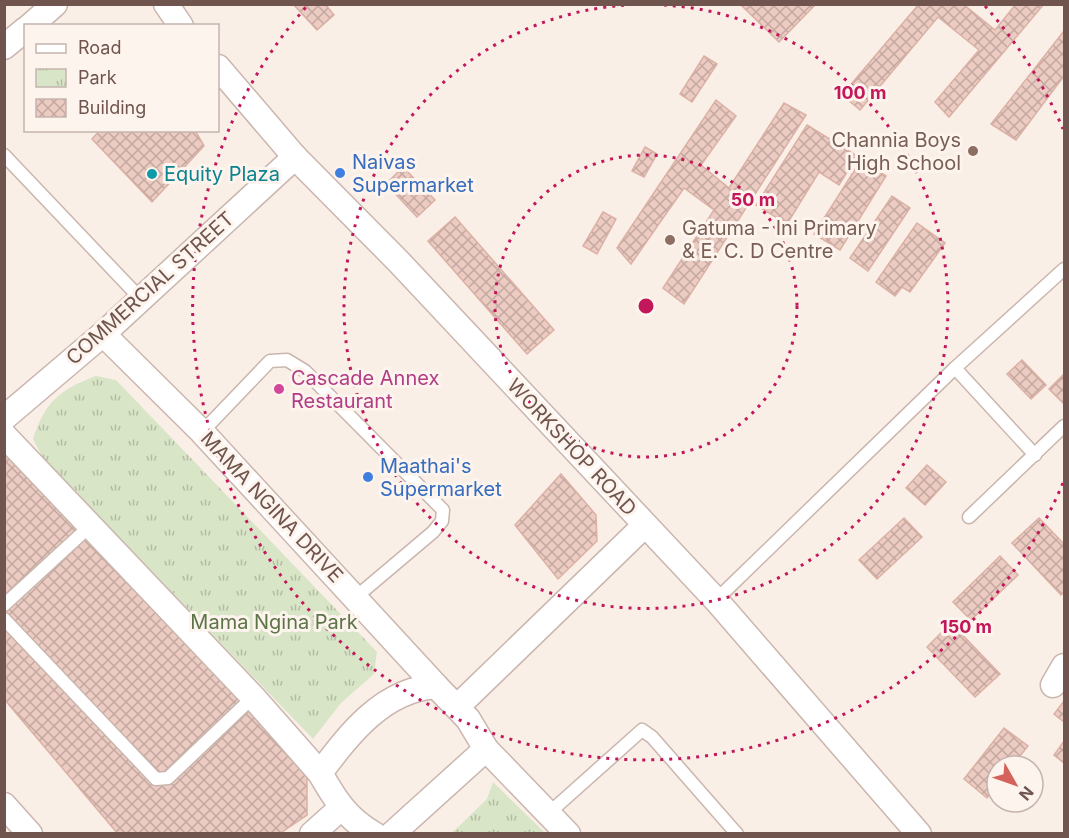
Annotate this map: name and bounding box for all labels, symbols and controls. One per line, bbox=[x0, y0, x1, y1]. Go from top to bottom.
legend bbox=[24, 24, 219, 132]
text: Road bbox=[78, 37, 121, 58]
text: Park bbox=[78, 67, 117, 88]
text: 100 m bbox=[834, 82, 886, 103]
text: Building bbox=[78, 97, 146, 118]
place label: Channia Boys High School bbox=[832, 128, 961, 175]
marker: Channia Boys High School bbox=[966, 144, 980, 158]
place label: Naivas Supermarket bbox=[352, 150, 474, 197]
place label: Equity Plaza bbox=[164, 162, 280, 186]
marker: Naivas Supermarket bbox=[333, 166, 347, 180]
marker: Equity Plaza bbox=[145, 167, 159, 181]
text: 50 m bbox=[731, 189, 775, 210]
street label: COMMERCIAL STREET bbox=[61, 206, 239, 370]
place label: Gatuma - Ini Primary & E. C. D Centre bbox=[682, 216, 877, 263]
marker: Gatuma - Ini Primary & E. C. D Centre bbox=[663, 233, 677, 247]
centre of rings bbox=[636, 296, 656, 316]
place label: Cascade Annex Restaurant bbox=[291, 366, 439, 413]
street label: WORKSHOP ROAD bbox=[502, 374, 642, 520]
marker: Cascade Annex Restaurant bbox=[272, 382, 286, 396]
street label: MAMA NGINA DRIVE bbox=[196, 427, 348, 587]
place label: Maathai's Supermarket bbox=[380, 454, 502, 501]
marker: Maathai's Supermarket bbox=[361, 470, 375, 484]
park label: Mama Ngina Park bbox=[190, 610, 358, 634]
text: 150 m bbox=[940, 616, 992, 637]
north arrow bbox=[985, 754, 1045, 814]
text: N bbox=[1015, 783, 1038, 805]

